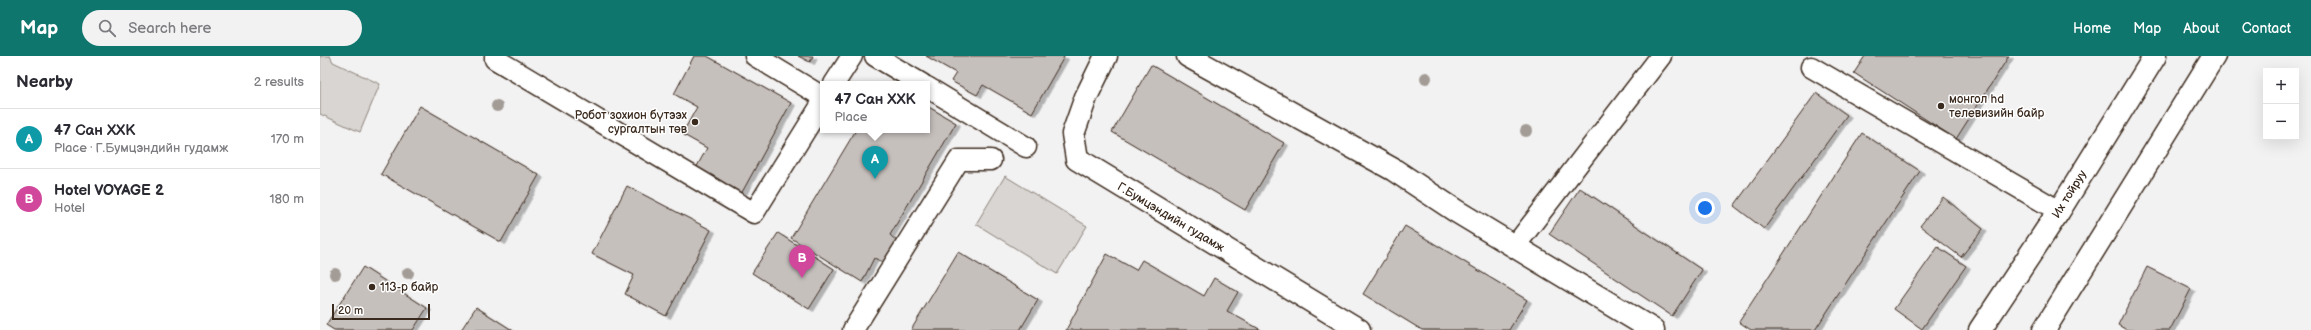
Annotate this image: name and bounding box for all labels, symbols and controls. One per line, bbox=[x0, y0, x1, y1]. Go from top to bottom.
search box bbox=[82, 10, 362, 46]
text: Map bbox=[20, 17, 58, 40]
icon: search bbox=[96, 17, 118, 39]
text: Search here bbox=[128, 19, 211, 38]
text: Home bbox=[2073, 20, 2111, 37]
text: Map bbox=[2133, 20, 2161, 37]
text: About bbox=[2183, 20, 2220, 37]
text: Contact bbox=[2242, 20, 2291, 37]
map controls bbox=[2263, 68, 2299, 140]
button: + bbox=[2263, 68, 2299, 104]
text: Nearby bbox=[16, 72, 73, 92]
text: 2 results bbox=[254, 74, 304, 90]
popup bbox=[820, 81, 930, 133]
text: 47 Сан ХХК bbox=[834, 90, 916, 109]
place label: монгол hd телевизийн байр bbox=[1949, 92, 2045, 121]
marker: монгол hd телевизийн байр bbox=[1936, 101, 1946, 111]
button: − bbox=[2263, 104, 2299, 140]
place label: Робот зохион бүтээх сургалтын төв bbox=[574, 108, 688, 137]
text: Place bbox=[834, 109, 867, 125]
marker: Робот зохион бүтээх сургалтын төв bbox=[690, 117, 700, 127]
text: 47 Сан ХХК bbox=[54, 121, 135, 140]
text: A bbox=[25, 131, 33, 147]
text: 170 m bbox=[271, 131, 304, 147]
text: Place · Г.Бумцэндийн гудамж bbox=[54, 140, 228, 156]
pin: A bbox=[862, 146, 888, 179]
street label: Их тойруу bbox=[2049, 167, 2090, 221]
street label: Г.Бумцэндийн гудамж bbox=[1114, 179, 1228, 256]
text: Hotel VOYAGE 2 bbox=[54, 181, 164, 200]
text: B bbox=[24, 191, 34, 207]
text: 180 m bbox=[269, 191, 304, 207]
your location bbox=[1695, 198, 1715, 218]
text: Hotel bbox=[54, 200, 85, 216]
pin: B bbox=[789, 245, 815, 278]
place label: 113-р байр bbox=[380, 280, 439, 295]
marker: 113-р байр bbox=[367, 282, 377, 292]
scale bar bbox=[332, 302, 430, 321]
text: 20 m bbox=[338, 304, 363, 317]

